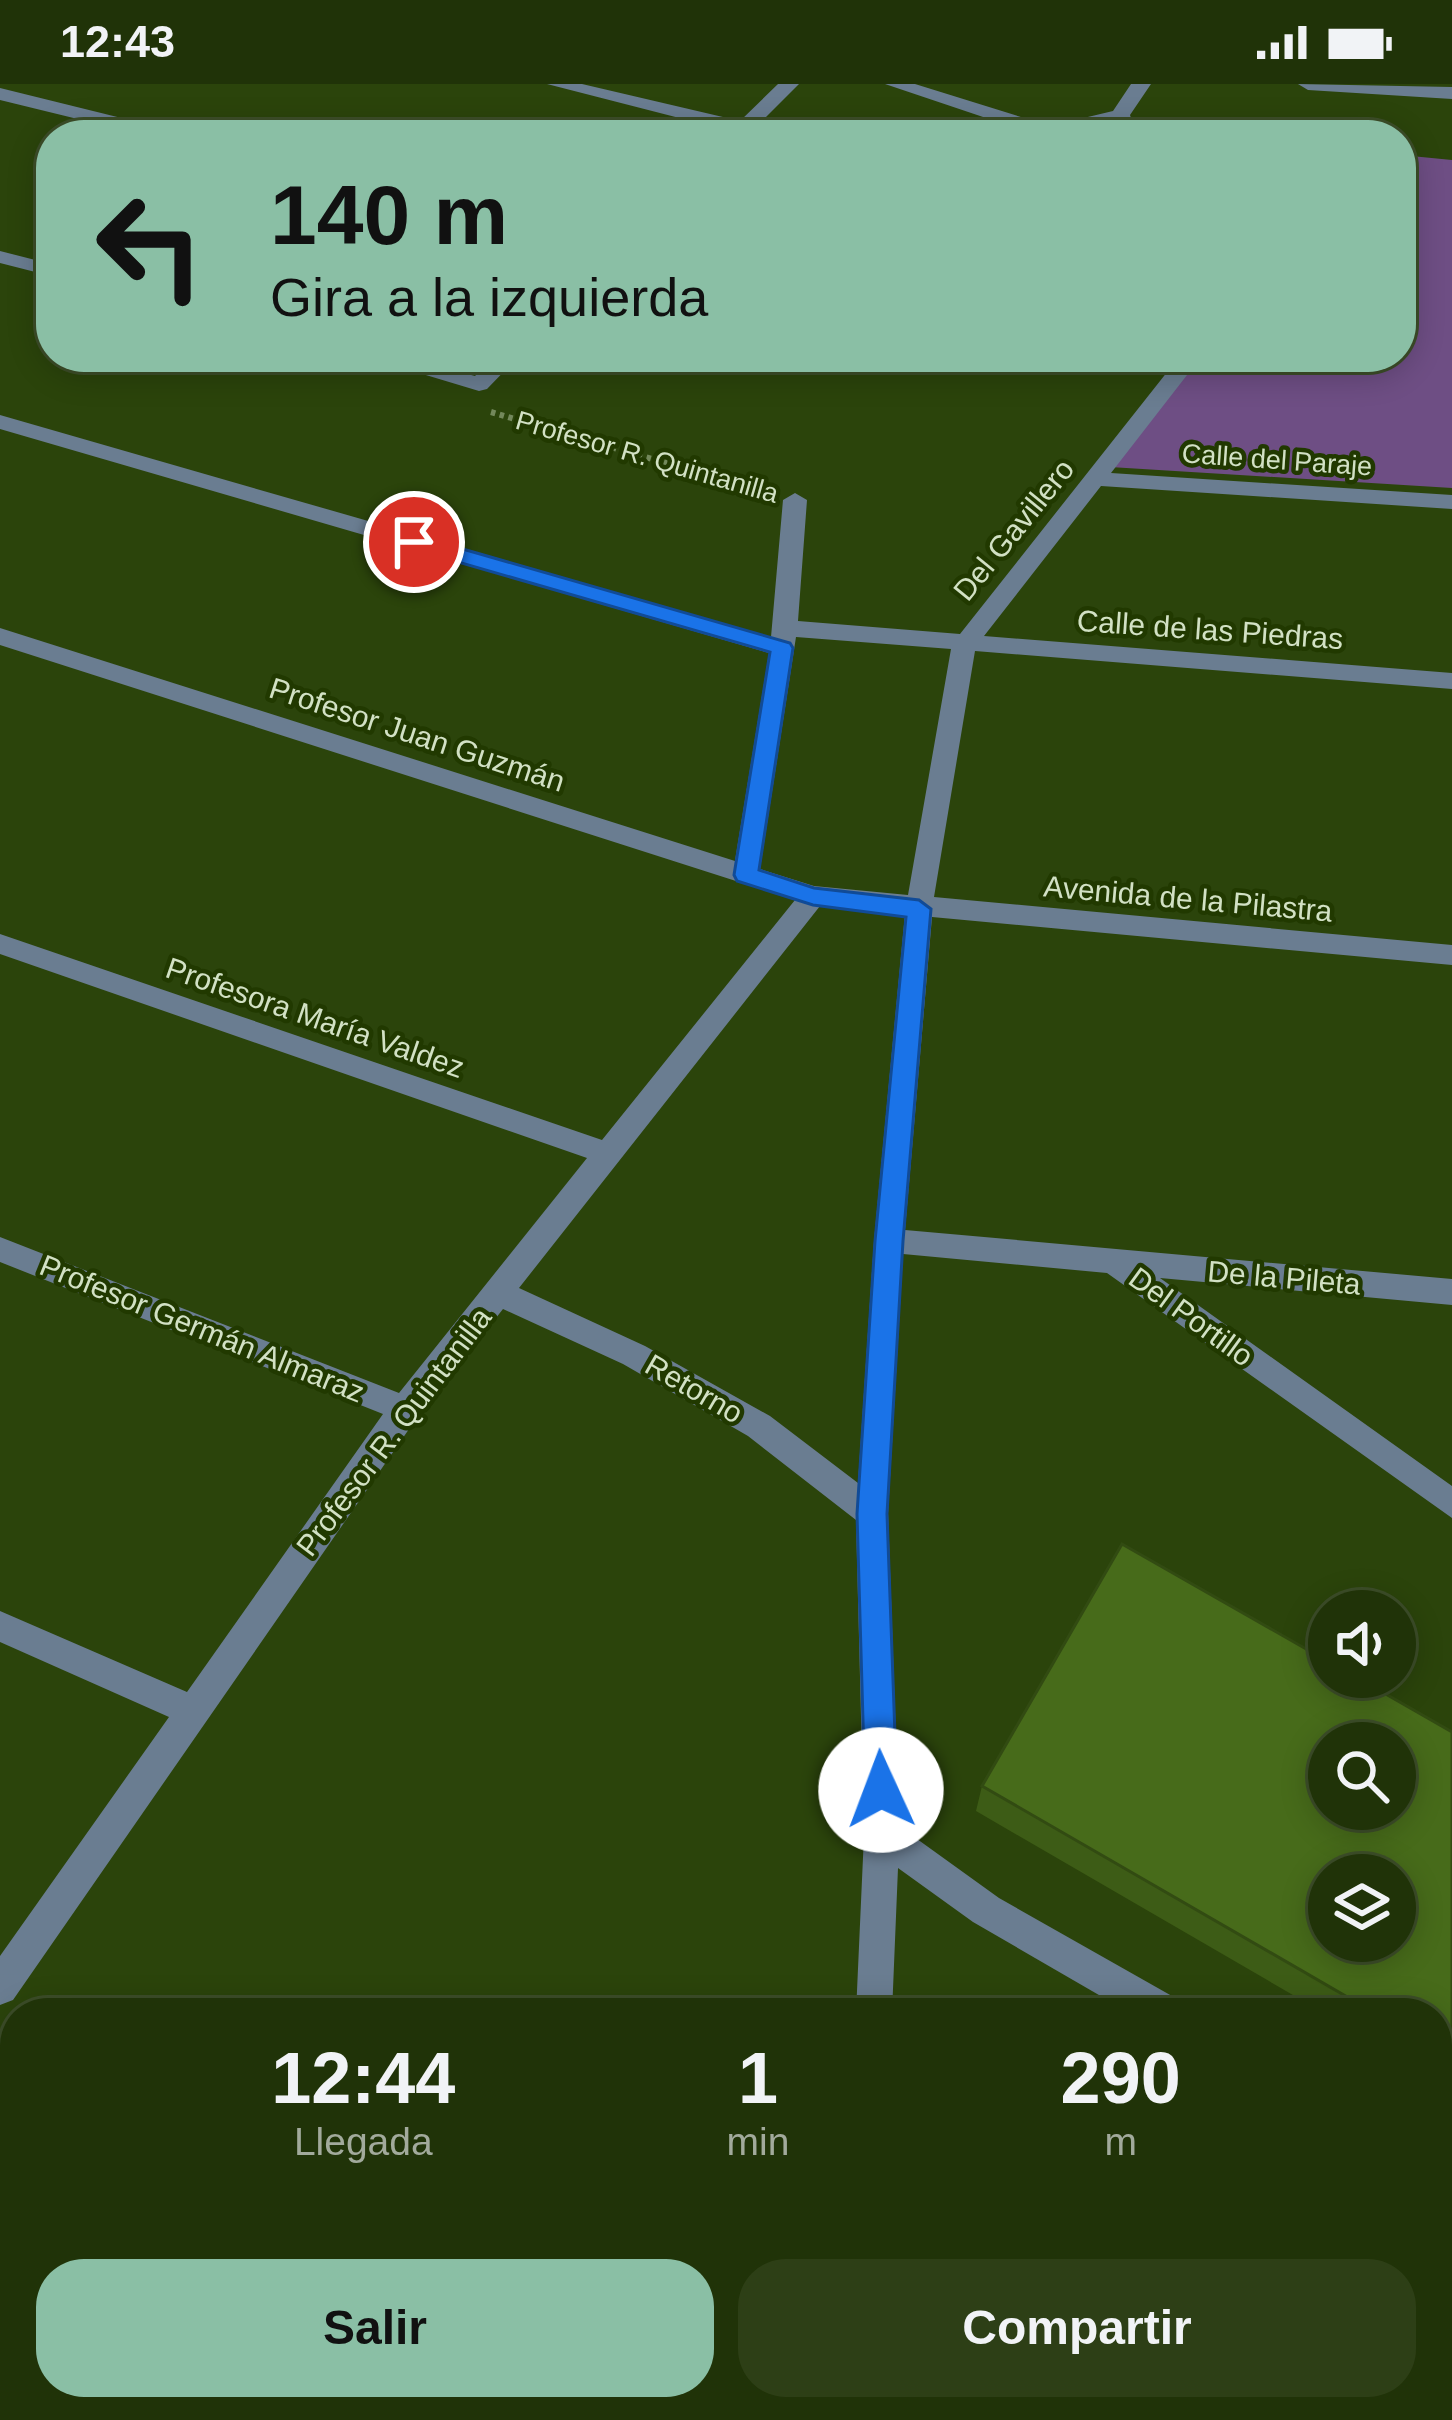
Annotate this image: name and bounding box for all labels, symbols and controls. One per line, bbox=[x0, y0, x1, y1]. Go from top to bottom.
text: 12:43 bbox=[60, 16, 175, 67]
icon: left bbox=[72, 168, 228, 324]
text: 140 m bbox=[270, 168, 508, 262]
text: Gira a la izquierda bbox=[270, 267, 708, 327]
street label: Profesor R. Quintanilla bbox=[512, 405, 783, 509]
street label: Calle del Paraje bbox=[1181, 438, 1373, 482]
street label: Del Gavillero bbox=[947, 453, 1080, 607]
pin bbox=[363, 491, 465, 593]
icon: arrive bbox=[381, 509, 447, 575]
street label: Calle de las Piedras bbox=[1076, 604, 1344, 655]
street label: Profesor Juan Guzmán bbox=[265, 671, 569, 798]
street label: Avenida de la Pilastra bbox=[1042, 869, 1334, 928]
street label: Profesora María Valdez bbox=[162, 951, 468, 1084]
street label: Profesor Germán Almaraz bbox=[35, 1248, 369, 1409]
street label: De la Pileta bbox=[1206, 1254, 1362, 1301]
street label: Del Portillo bbox=[1123, 1261, 1260, 1373]
street label: Profesor R. Quintanilla bbox=[290, 1301, 498, 1562]
street label: Retorno bbox=[640, 1348, 749, 1430]
map controls bbox=[1308, 1590, 1416, 1962]
button: sound bbox=[1308, 1590, 1416, 1698]
button: search bbox=[1308, 1722, 1416, 1830]
position arrow bbox=[818, 1727, 944, 1853]
button: layers bbox=[1308, 1854, 1416, 1962]
text: 12:44 bbox=[271, 2038, 455, 2118]
text: 1 bbox=[738, 2038, 778, 2118]
text: 290 bbox=[1061, 2038, 1181, 2118]
text: Llegada bbox=[294, 2120, 433, 2163]
text: min bbox=[727, 2120, 789, 2163]
text: m bbox=[1104, 2120, 1137, 2163]
button: Salir bbox=[36, 2259, 714, 2397]
button: Compartir bbox=[738, 2259, 1416, 2397]

